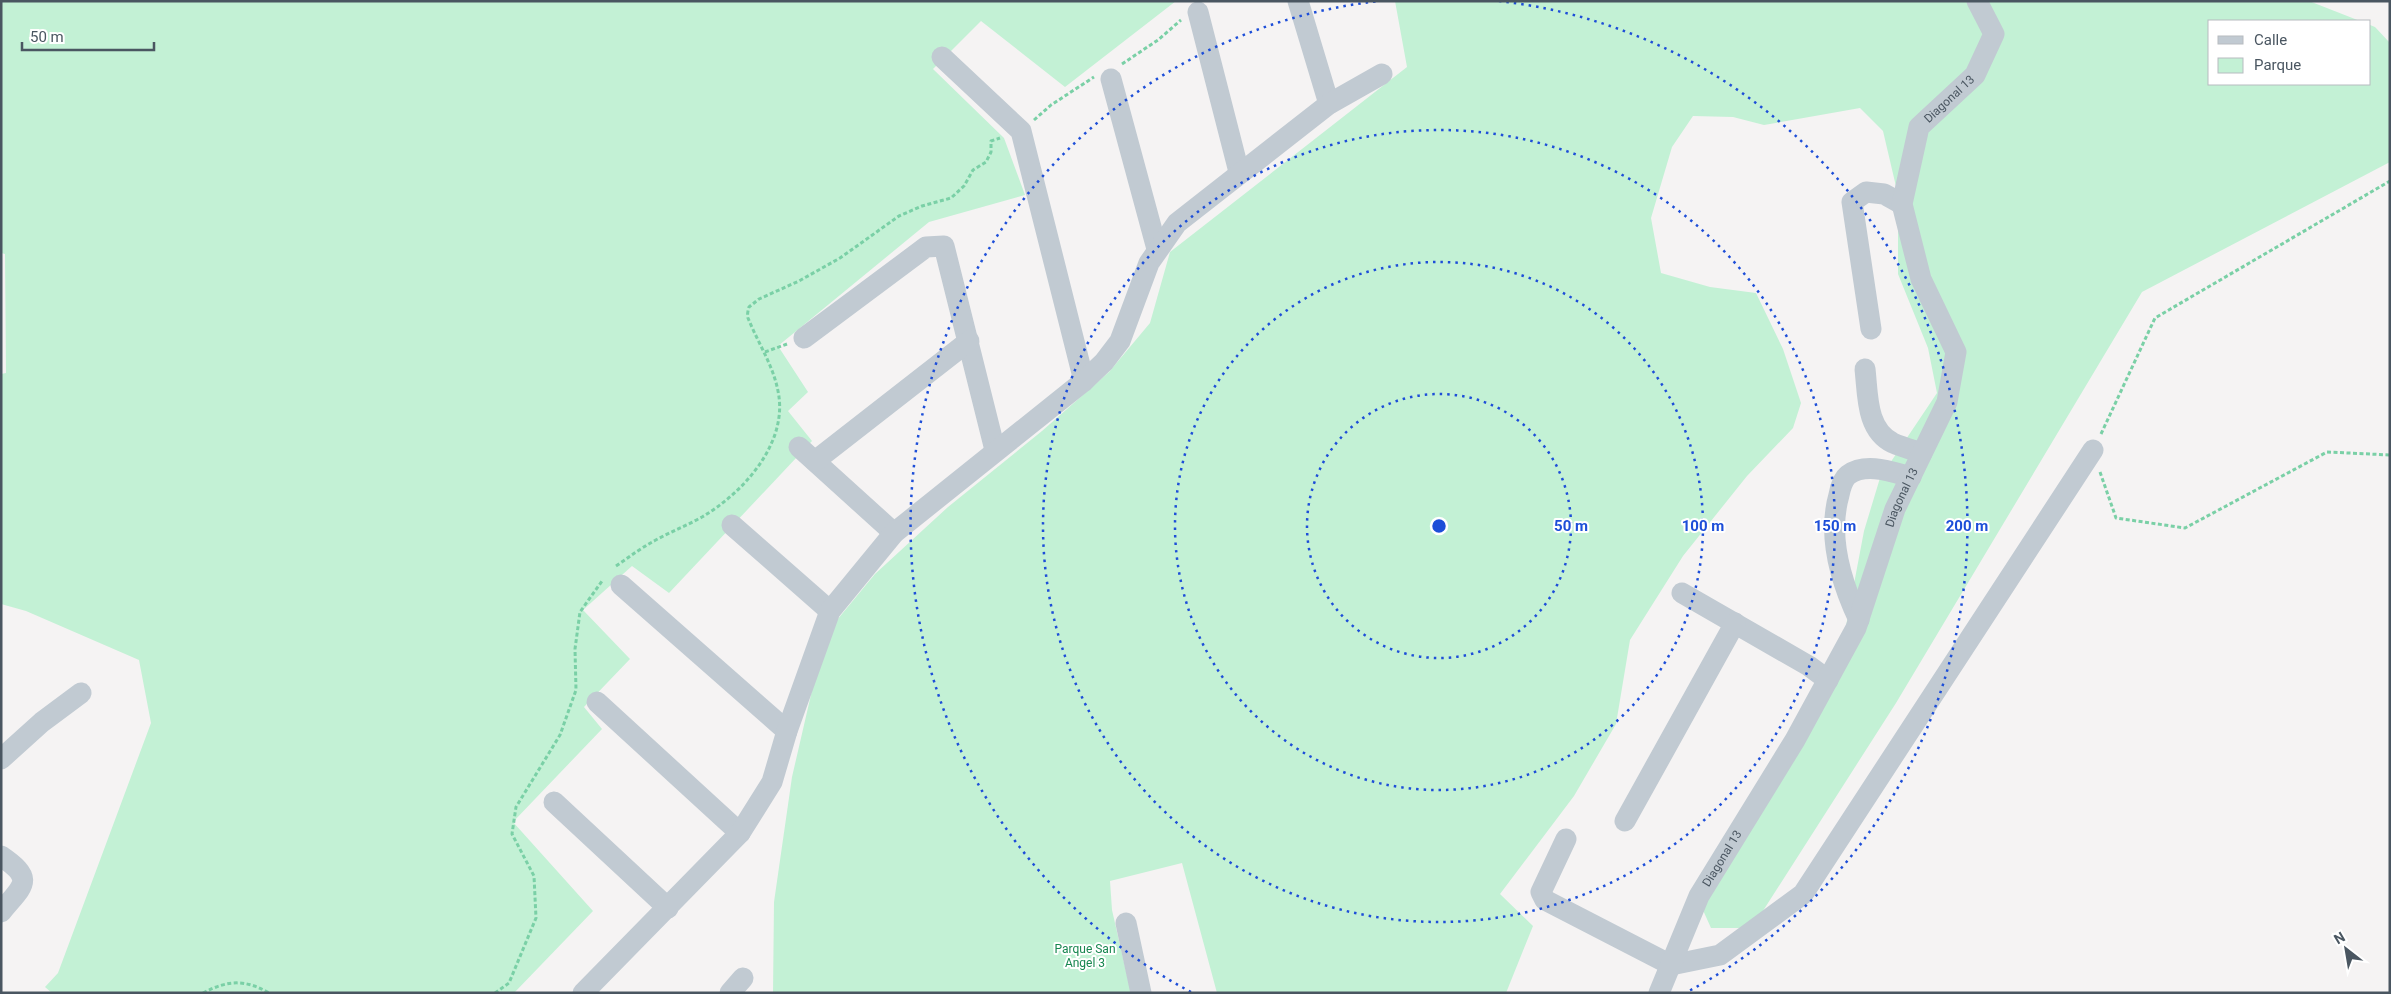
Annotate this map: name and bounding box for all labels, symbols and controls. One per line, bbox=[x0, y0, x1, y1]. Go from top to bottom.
scale bar bbox=[22, 20, 155, 52]
legend bbox=[2208, 20, 2371, 85]
text: 50 m bbox=[30, 28, 64, 46]
text: Calle bbox=[2254, 31, 2287, 49]
text: Parque bbox=[2254, 56, 2301, 74]
street label: Diagonal 13 bbox=[1921, 72, 1977, 126]
street label: Diagonal 13 bbox=[1883, 466, 1921, 529]
centre of rings bbox=[1430, 517, 1448, 535]
text: 50 m bbox=[1554, 517, 1588, 535]
text: 100 m bbox=[1682, 517, 1724, 535]
text: 150 m bbox=[1814, 517, 1856, 535]
text: 200 m bbox=[1946, 517, 1988, 535]
street label: Diagonal 13 bbox=[1699, 828, 1745, 889]
north arrow bbox=[2321, 924, 2371, 974]
text: N bbox=[2331, 928, 2348, 947]
park label: Parque San Angel 3 bbox=[1054, 942, 1116, 970]

